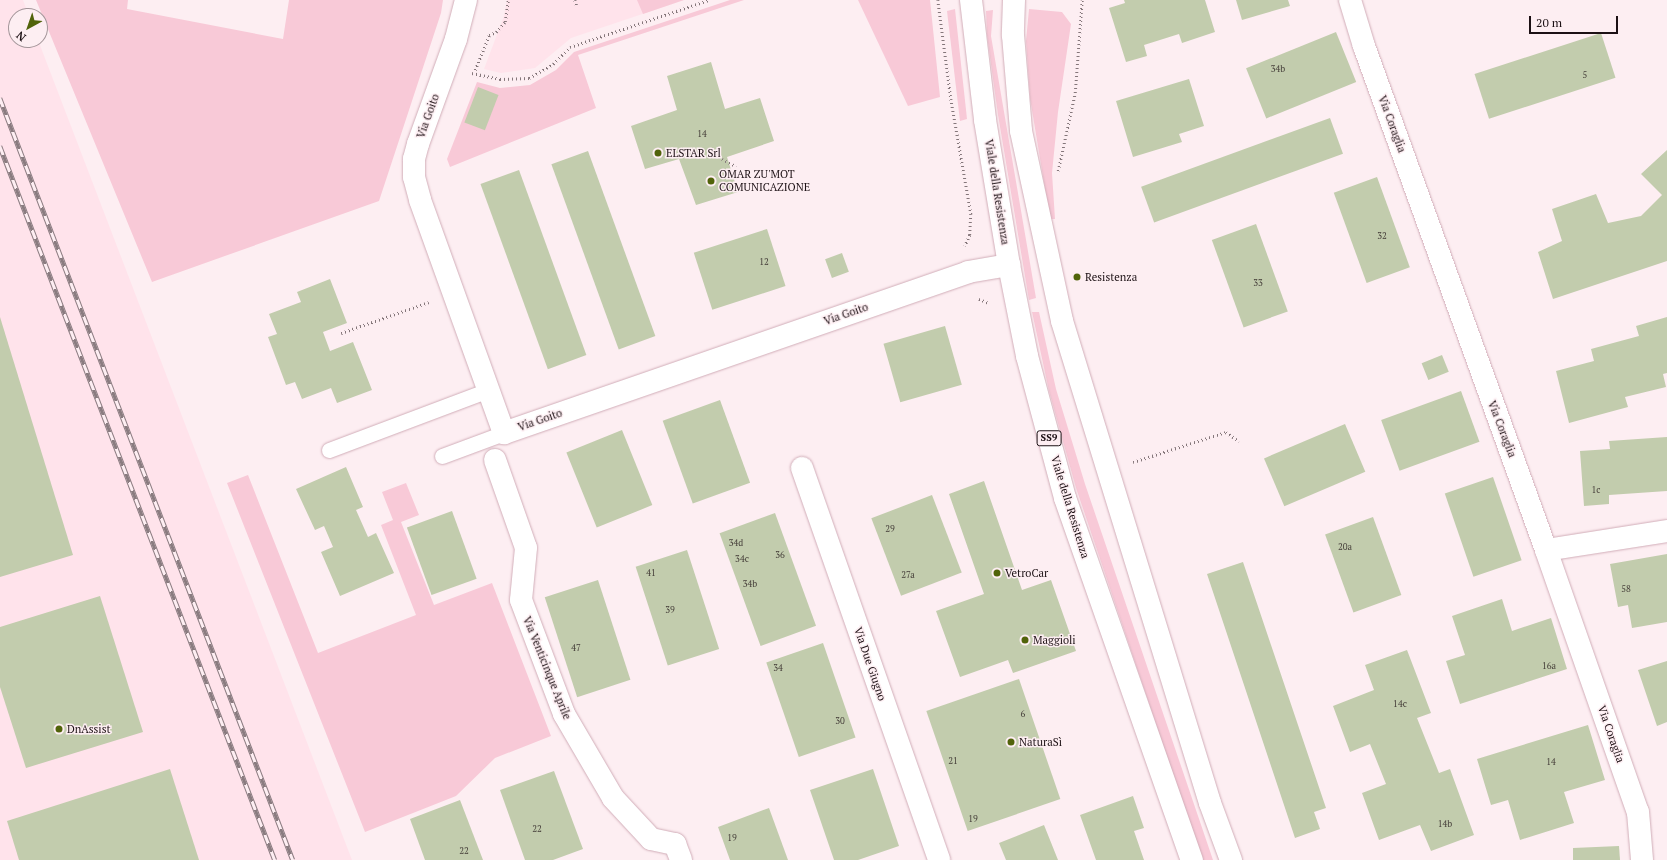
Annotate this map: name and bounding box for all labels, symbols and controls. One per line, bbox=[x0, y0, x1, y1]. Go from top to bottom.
north arrow bbox=[8, 8, 48, 48]
scale bar bbox=[1531, 8, 1620, 34]
text: 20 m bbox=[1536, 15, 1562, 30]
text: N bbox=[13, 28, 29, 44]
house number: 34b bbox=[1271, 64, 1285, 74]
house number: 5 bbox=[1583, 70, 1587, 80]
street label: Via Goito bbox=[414, 92, 442, 140]
street label: Via Coraglia bbox=[1376, 94, 1408, 154]
house number: 14 bbox=[697, 129, 707, 139]
street label: Viale della Resistenza bbox=[982, 138, 1012, 246]
place label: ELSTAR Srl bbox=[666, 146, 721, 160]
marker: ELSTAR Srl bbox=[653, 148, 663, 158]
place label: OMAR ZU'MOT COMUNICAZIONE bbox=[719, 168, 810, 194]
marker: OMAR ZU'MOT COMUNICAZIONE bbox=[706, 176, 716, 186]
house number: 32 bbox=[1377, 231, 1387, 241]
house number: 12 bbox=[759, 257, 769, 267]
place label: Resistenza bbox=[1085, 270, 1137, 284]
marker: Resistenza bbox=[1072, 272, 1082, 282]
house number: 33 bbox=[1253, 278, 1263, 288]
street label: Via Goito bbox=[822, 300, 870, 328]
street label: Via Coraglia bbox=[1485, 399, 1519, 459]
street label: Via Goito bbox=[516, 406, 564, 434]
road number: SS9 bbox=[1036, 430, 1062, 446]
street label: Viale della Resistenza bbox=[1048, 454, 1092, 560]
house number: 1c bbox=[1592, 485, 1600, 495]
house number: 29 bbox=[885, 524, 895, 534]
house number: 34d bbox=[729, 538, 743, 548]
house number: 20a bbox=[1338, 542, 1352, 552]
house number: 36 bbox=[775, 550, 785, 560]
house number: 34c bbox=[735, 554, 749, 564]
place label: VetroCar bbox=[1005, 566, 1048, 580]
house number: 41 bbox=[646, 568, 656, 578]
marker: VetroCar bbox=[992, 568, 1002, 578]
house number: 27a bbox=[901, 570, 915, 580]
house number: 34b bbox=[743, 579, 757, 589]
house number: 58 bbox=[1621, 584, 1631, 594]
house number: 39 bbox=[665, 605, 675, 615]
street label: Via Venticinque Aprile bbox=[520, 614, 574, 722]
street label: Via Due Giugno bbox=[851, 625, 889, 703]
place label: Maggioli bbox=[1033, 633, 1076, 647]
marker: Maggioli bbox=[1020, 635, 1030, 645]
house number: 47 bbox=[571, 643, 581, 653]
house number: 16a bbox=[1542, 661, 1556, 671]
house number: 34 bbox=[773, 663, 783, 673]
house number: 14c bbox=[1393, 699, 1407, 709]
street label: Via Coraglia bbox=[1595, 704, 1627, 764]
house number: 6 bbox=[1021, 709, 1025, 719]
house number: 30 bbox=[835, 716, 845, 726]
place label: DnAssist bbox=[67, 722, 111, 736]
marker: DnAssist bbox=[54, 724, 64, 734]
place label: NaturaSì bbox=[1019, 735, 1062, 749]
marker: NaturaSì bbox=[1006, 737, 1016, 747]
house number: 21 bbox=[948, 756, 958, 766]
house number: 14 bbox=[1546, 757, 1556, 767]
house number: 19 bbox=[968, 814, 978, 824]
house number: 14b bbox=[1438, 819, 1452, 829]
house number: 22 bbox=[532, 824, 542, 834]
house number: 19 bbox=[727, 833, 737, 843]
house number: 22 bbox=[459, 846, 469, 856]

